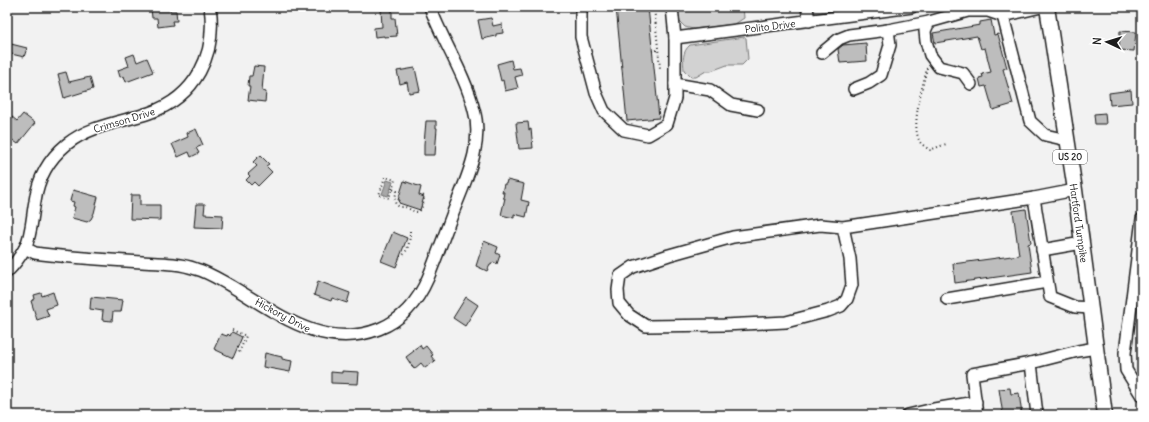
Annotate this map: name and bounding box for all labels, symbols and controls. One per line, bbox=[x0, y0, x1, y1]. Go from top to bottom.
street label: Polito Drive bbox=[744, 17, 796, 36]
north arrow bbox=[1087, 22, 1127, 62]
text: N bbox=[1090, 37, 1104, 46]
street label: Crimson Drive bbox=[92, 105, 156, 136]
road number: US 20 bbox=[1053, 150, 1087, 164]
street label: Hartford Turnpike bbox=[1067, 183, 1091, 264]
street label: Hickory Drive bbox=[253, 295, 313, 335]

